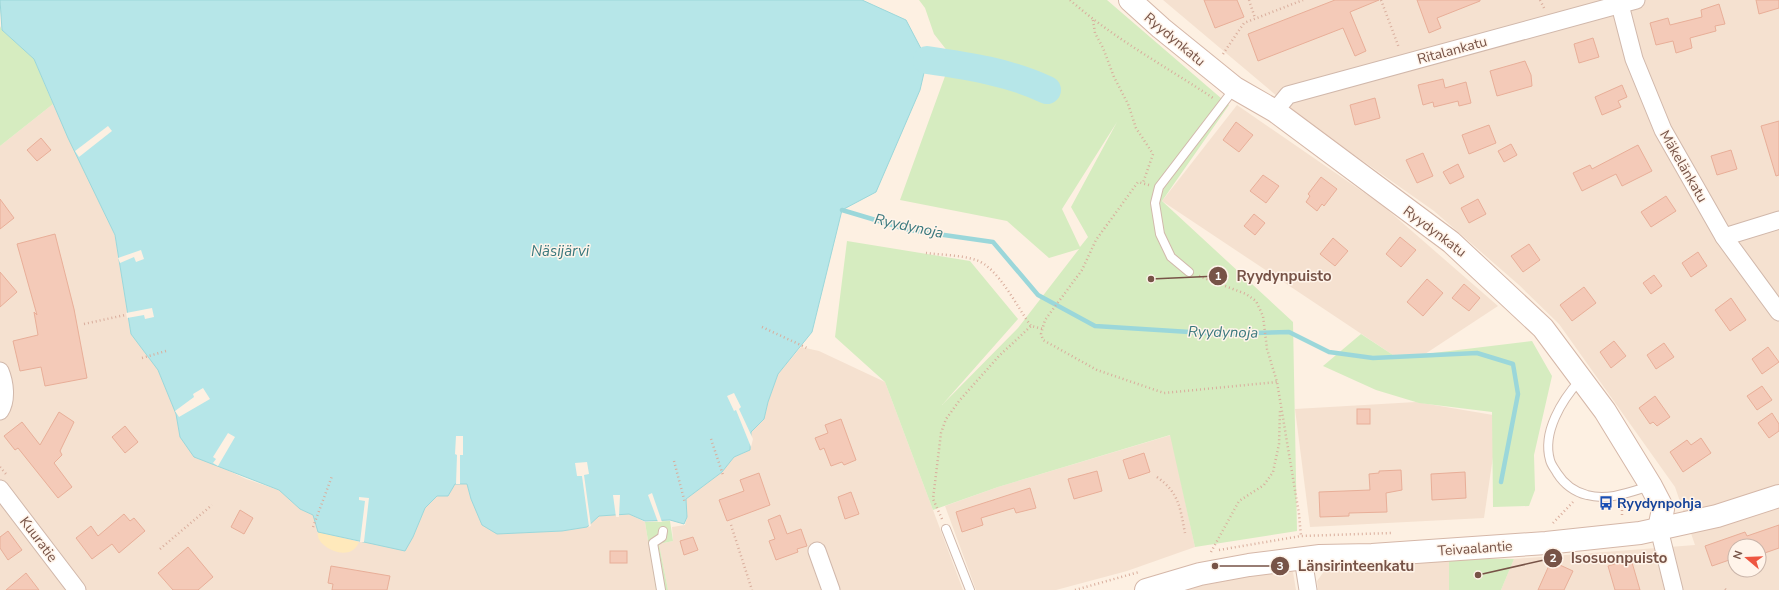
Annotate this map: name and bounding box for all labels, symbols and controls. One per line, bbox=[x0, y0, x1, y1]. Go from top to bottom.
street label: Ryydynkatu bbox=[1140, 8, 1209, 71]
street label: Ritalankatu bbox=[1415, 32, 1489, 69]
street label: Mäkelänkatu bbox=[1655, 127, 1712, 206]
street label: Ryydynkatu bbox=[1399, 201, 1470, 261]
water label: Ryydynoja bbox=[872, 209, 946, 243]
water label: Näsijärvi bbox=[531, 241, 590, 261]
callout: Ryydynpuisto bbox=[1208, 262, 1340, 289]
text: Ryydynpuisto bbox=[1236, 266, 1332, 286]
text: 1 bbox=[1214, 268, 1222, 284]
water label: Ryydynoja bbox=[1188, 321, 1258, 343]
place label: Ryydynpohja bbox=[1617, 494, 1702, 513]
bus stop icon: Ryydynpohja bbox=[1598, 495, 1614, 511]
street label: Kuuratie bbox=[15, 513, 62, 566]
street label: Teivaalantie bbox=[1437, 536, 1513, 561]
north arrow bbox=[1727, 538, 1767, 578]
callout: Isosuonpuisto bbox=[1543, 545, 1675, 572]
text: Isosuonpuisto bbox=[1571, 548, 1668, 568]
text: N bbox=[1730, 549, 1746, 561]
text: 2 bbox=[1549, 550, 1557, 566]
callout: Länsirinteenkatu bbox=[1270, 552, 1422, 579]
text: Länsirinteenkatu bbox=[1298, 556, 1414, 576]
text: 3 bbox=[1276, 558, 1284, 574]

